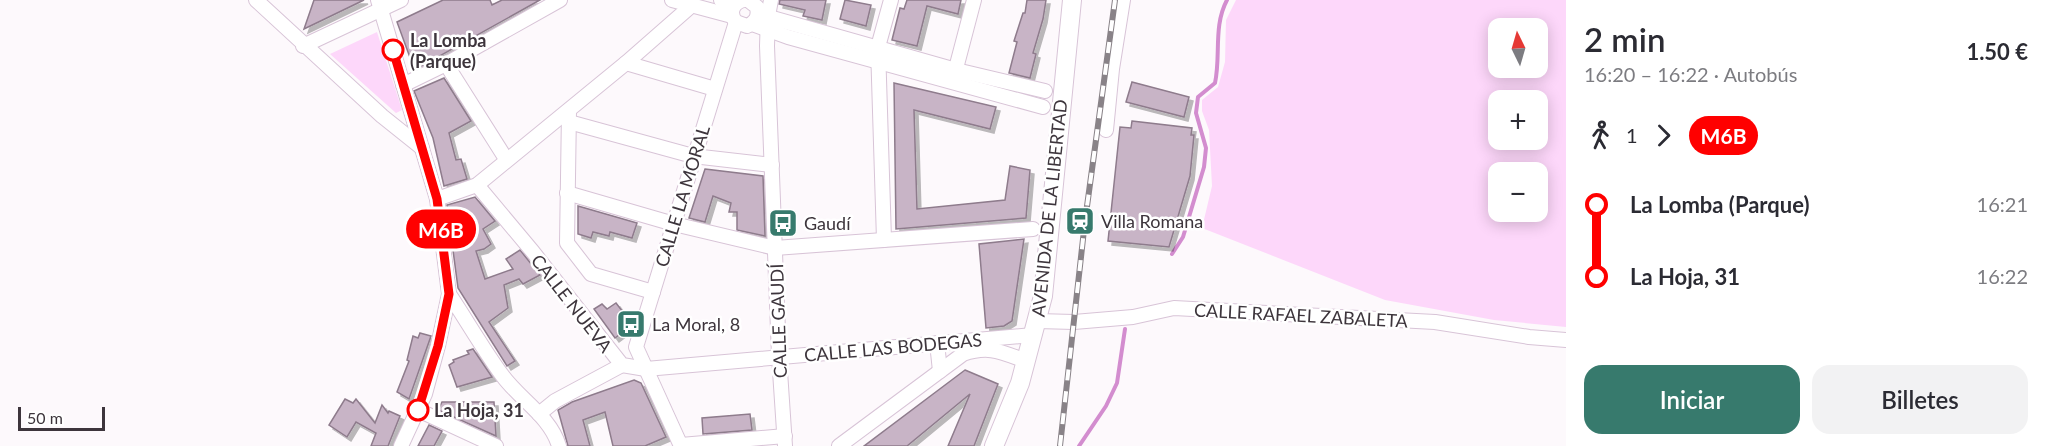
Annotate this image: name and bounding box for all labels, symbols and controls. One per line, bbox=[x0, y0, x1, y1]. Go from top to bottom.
north arrow bbox=[1488, 18, 1548, 78]
map controls bbox=[1488, 18, 1548, 222]
text: 2 min bbox=[1584, 19, 1665, 59]
place label: La Lomba (Parque) bbox=[410, 29, 487, 72]
text: 1.50 € bbox=[1966, 38, 2028, 65]
marker: La Lomba (Parque) bbox=[382, 39, 404, 61]
text: 16:20 – 16:22 · Autobús bbox=[1584, 62, 1797, 86]
button: + bbox=[1488, 90, 1548, 150]
street label: AVENIDA DE LA LIBERTAD bbox=[1027, 98, 1071, 318]
icon: walk bbox=[1584, 119, 1617, 152]
icon: forward bbox=[1647, 119, 1680, 152]
street label: CALLE LA MORAL bbox=[650, 123, 714, 269]
text: 1 bbox=[1626, 123, 1638, 147]
text: M6B bbox=[1701, 123, 1746, 148]
button: − bbox=[1488, 162, 1548, 222]
text: La Lomba (Parque) bbox=[1630, 191, 1809, 218]
text: 16:21 bbox=[1977, 192, 2028, 216]
station icon: Villa Romana bbox=[1064, 205, 1096, 237]
bus stop icon: Gaudí bbox=[767, 207, 799, 239]
line badge: M6B bbox=[406, 210, 476, 248]
place label: Villa Romana bbox=[1101, 210, 1203, 232]
place label: Gaudí bbox=[804, 212, 851, 234]
text: M6B bbox=[418, 217, 464, 242]
street label: CALLE NUEVA bbox=[527, 250, 618, 357]
street label: CALLE GAUDÍ bbox=[765, 262, 791, 379]
text: La Hoja, 31 bbox=[1630, 263, 1740, 290]
text: 16:22 bbox=[1977, 264, 2028, 288]
street label: CALLE RAFAEL ZABALETA bbox=[1194, 298, 1409, 332]
bus stop icon: La Moral, 8 bbox=[615, 308, 647, 340]
place label: La Moral, 8 bbox=[652, 313, 740, 335]
street label: CALLE LAS BODEGAS bbox=[803, 328, 983, 366]
button: Iniciar bbox=[1584, 365, 1800, 434]
button: Billetes bbox=[1812, 365, 2028, 434]
marker: La Hoja, 31 bbox=[407, 399, 429, 421]
place label: La Hoja, 31 bbox=[434, 399, 524, 421]
scale bar bbox=[18, 404, 105, 432]
text: 50 m bbox=[27, 408, 63, 427]

